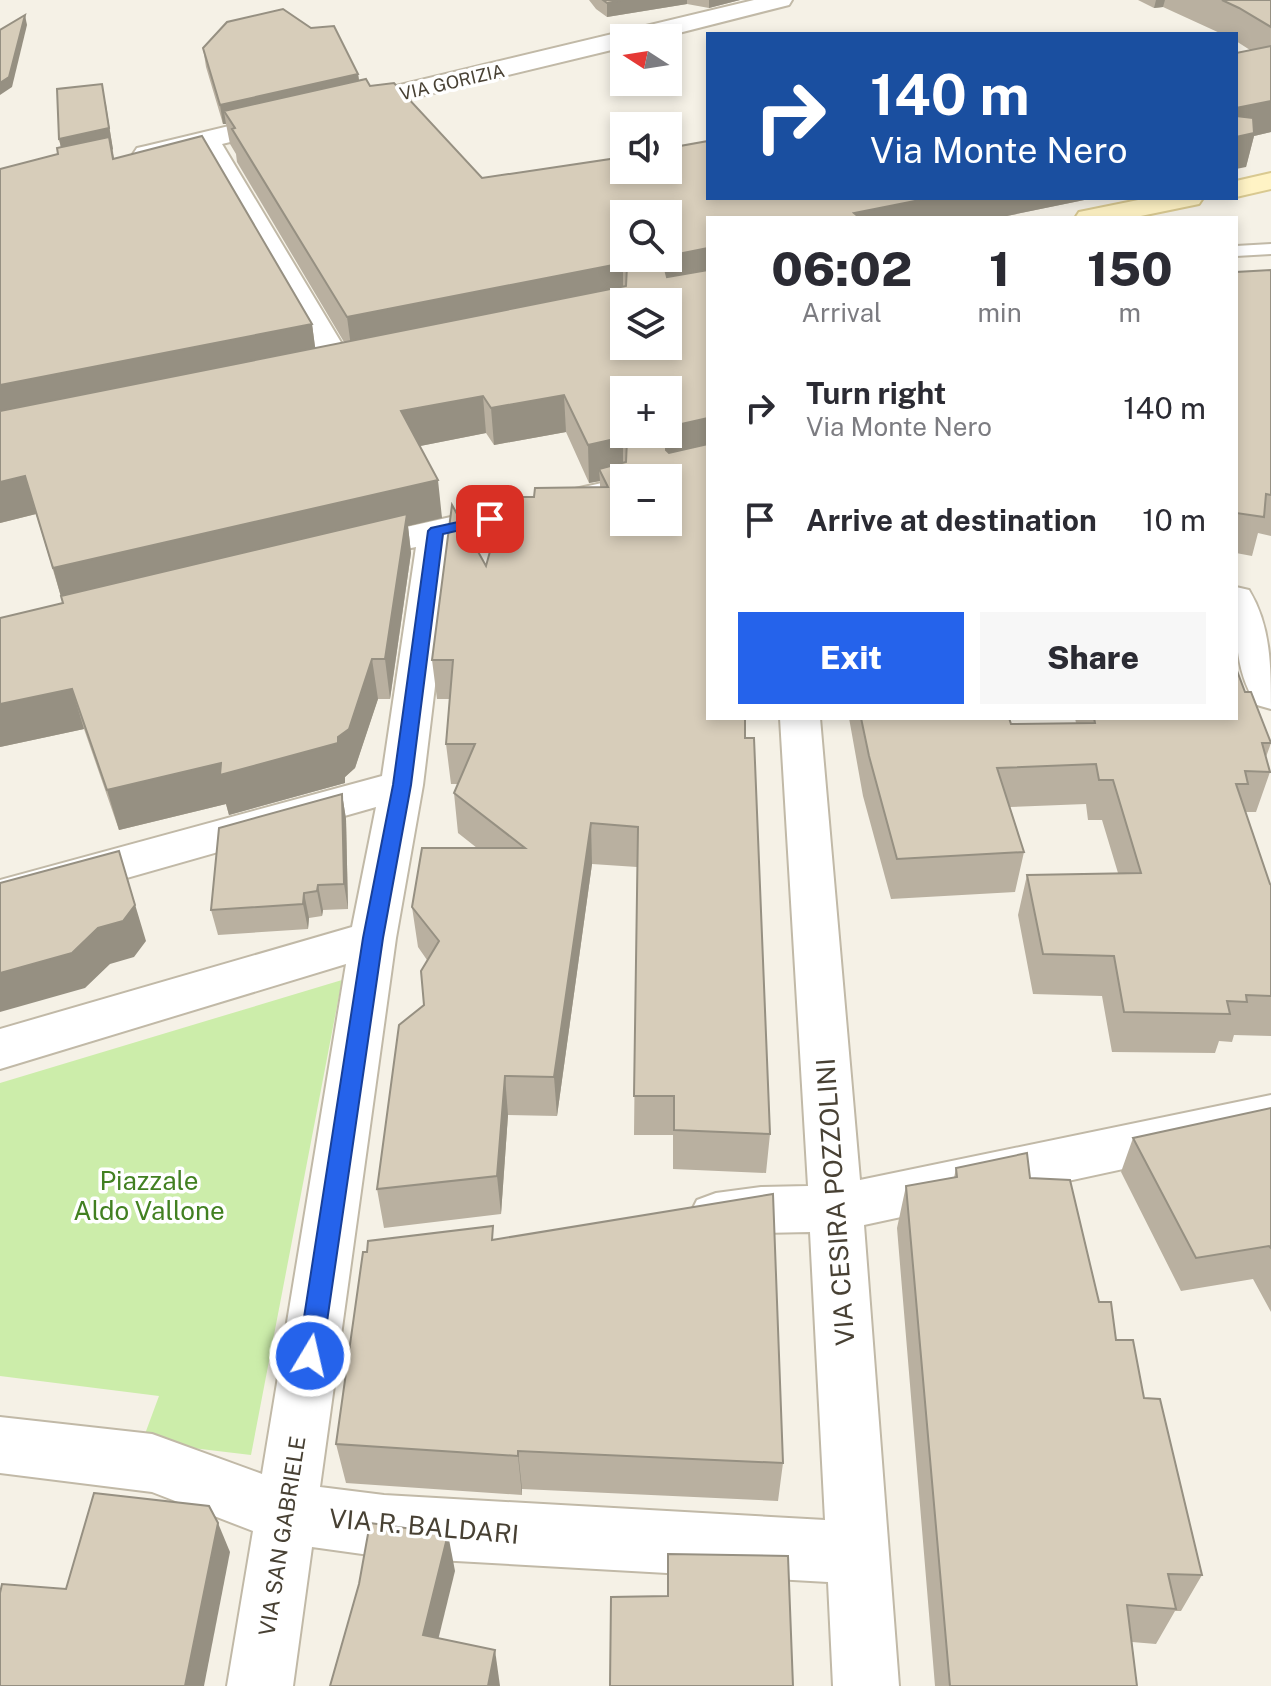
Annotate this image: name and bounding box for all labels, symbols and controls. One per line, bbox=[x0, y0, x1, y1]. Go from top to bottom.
north arrow bbox=[610, 24, 682, 96]
map controls bbox=[610, 24, 682, 536]
street label: VIA GORIZIA bbox=[397, 60, 507, 104]
text: 140 m bbox=[870, 62, 1030, 128]
icon: right bbox=[738, 64, 842, 168]
button: sound bbox=[610, 112, 682, 184]
text: Via Monte Nero bbox=[870, 129, 1128, 171]
button: search bbox=[610, 200, 682, 272]
text: 06:02 bbox=[771, 240, 912, 297]
text: 1 bbox=[989, 240, 1010, 297]
text: 150 bbox=[1087, 240, 1173, 297]
button: layers bbox=[610, 288, 682, 360]
text: Arrival bbox=[802, 297, 882, 328]
text: min bbox=[978, 297, 1022, 328]
text: m bbox=[1119, 297, 1141, 328]
text: Turn right bbox=[806, 375, 946, 411]
button: + bbox=[610, 376, 682, 448]
icon: right bbox=[738, 386, 782, 430]
text: 140 m bbox=[1123, 390, 1206, 426]
text: Via Monte Nero bbox=[806, 411, 992, 442]
button: − bbox=[610, 464, 682, 536]
pin bbox=[456, 485, 524, 553]
icon: arrive bbox=[468, 497, 512, 541]
icon: arrive bbox=[738, 498, 782, 542]
text: Arrive at destination bbox=[806, 502, 1097, 538]
text: 10 m bbox=[1142, 502, 1206, 538]
button: Exit bbox=[738, 612, 964, 704]
button: Share bbox=[980, 612, 1206, 704]
street label: VIA CESIRA POZZOLINI bbox=[809, 1057, 861, 1347]
park label: Piazzale Aldo Vallone bbox=[73, 1165, 225, 1226]
position arrow bbox=[268, 1314, 352, 1398]
street label: VIA SAN GABRIELE bbox=[253, 1434, 311, 1638]
street label: VIA R. BALDARI bbox=[328, 1502, 520, 1550]

